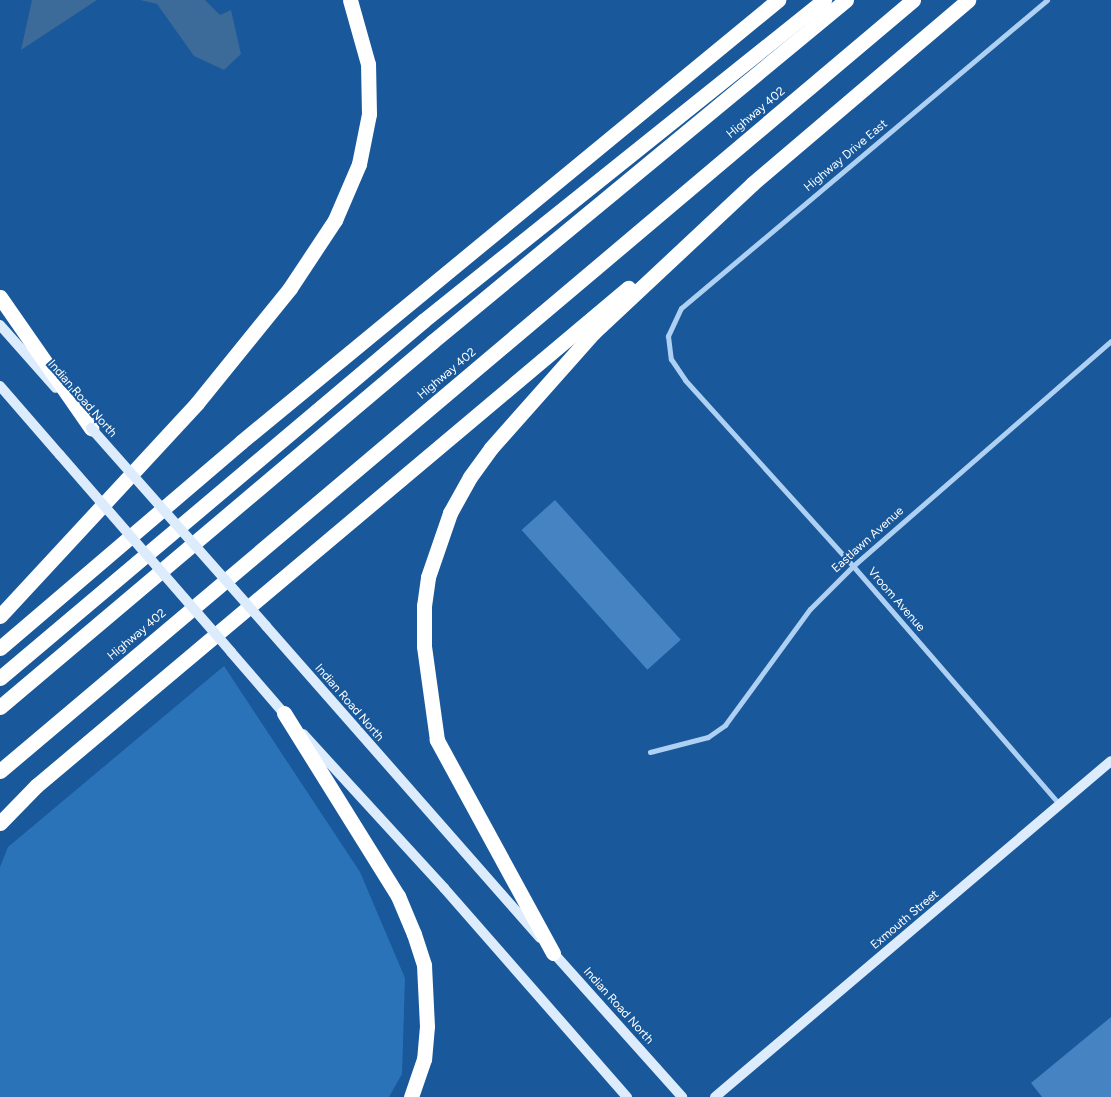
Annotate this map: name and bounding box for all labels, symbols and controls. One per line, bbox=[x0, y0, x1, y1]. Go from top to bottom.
street label: Highway 402 bbox=[724, 84, 788, 142]
street label: Highway Drive East bbox=[802, 117, 890, 195]
street label: Highway 402 bbox=[415, 345, 479, 403]
street label: Indian Road North bbox=[45, 357, 119, 441]
street label: Eastlawn Avenue bbox=[829, 504, 907, 576]
street label: Vroom Avenue bbox=[864, 565, 928, 635]
street label: Highway 402 bbox=[105, 606, 169, 664]
street label: Indian Road North bbox=[312, 661, 386, 745]
street label: Exmouth Street bbox=[868, 887, 942, 953]
street label: Indian Road North bbox=[580, 965, 656, 1047]

